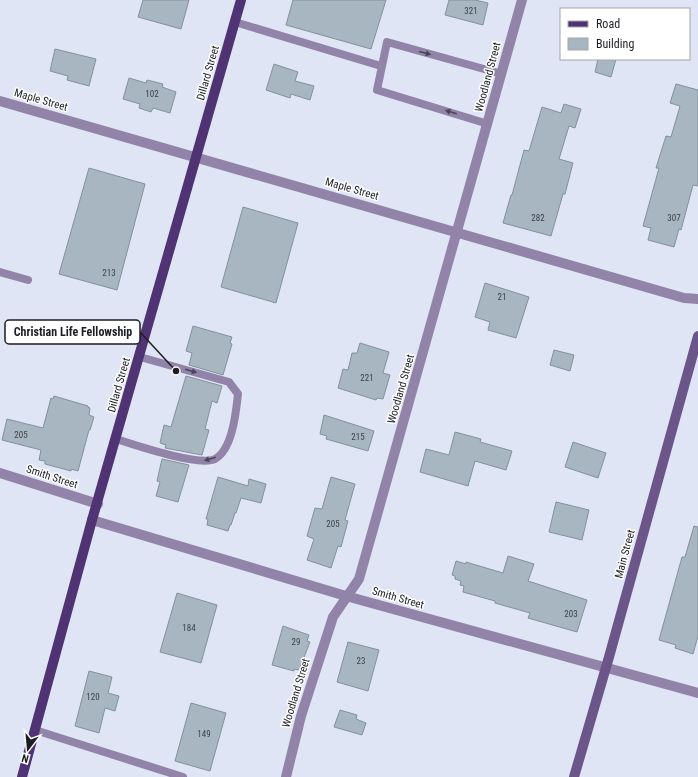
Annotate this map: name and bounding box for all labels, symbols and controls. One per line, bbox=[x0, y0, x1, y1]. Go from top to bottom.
house number: 321 bbox=[464, 6, 478, 16]
legend bbox=[560, 8, 690, 60]
text: Road bbox=[596, 17, 620, 31]
text: Building bbox=[596, 37, 634, 51]
street label: Woodland Street bbox=[472, 41, 504, 113]
street label: Dillard Street bbox=[194, 44, 222, 102]
one-way arrow bbox=[419, 50, 431, 56]
street label: Maple Street bbox=[13, 86, 69, 114]
house number: 102 bbox=[145, 89, 159, 99]
one-way arrow bbox=[444, 109, 456, 115]
street label: Maple Street bbox=[324, 175, 380, 203]
house number: 282 bbox=[531, 213, 545, 223]
house number: 307 bbox=[667, 213, 681, 223]
house number: 213 bbox=[102, 268, 116, 278]
house number: 21 bbox=[498, 292, 506, 302]
callout: Christian Life Fellowship bbox=[5, 320, 140, 344]
text: Christian Life Fellowship bbox=[14, 325, 132, 339]
street label: Woodland Street bbox=[385, 353, 417, 425]
street label: Dillard Street bbox=[105, 356, 133, 414]
one-way arrow bbox=[185, 368, 197, 374]
house number: 221 bbox=[360, 373, 374, 383]
house number: 205 bbox=[14, 430, 28, 440]
house number: 215 bbox=[351, 432, 365, 442]
one-way arrow bbox=[204, 456, 216, 462]
street label: Smith Street bbox=[25, 463, 79, 491]
house number: 205 bbox=[326, 519, 340, 529]
street label: Main Street bbox=[612, 528, 638, 580]
street label: Smith Street bbox=[371, 584, 425, 612]
house number: 203 bbox=[564, 609, 578, 619]
house number: 184 bbox=[182, 623, 196, 633]
house number: 29 bbox=[292, 637, 300, 647]
house number: 23 bbox=[357, 656, 365, 666]
street label: Woodland Street bbox=[279, 657, 313, 729]
house number: 120 bbox=[86, 692, 100, 702]
north arrow bbox=[8, 729, 48, 769]
house number: 149 bbox=[197, 729, 211, 739]
text: N bbox=[20, 751, 30, 765]

